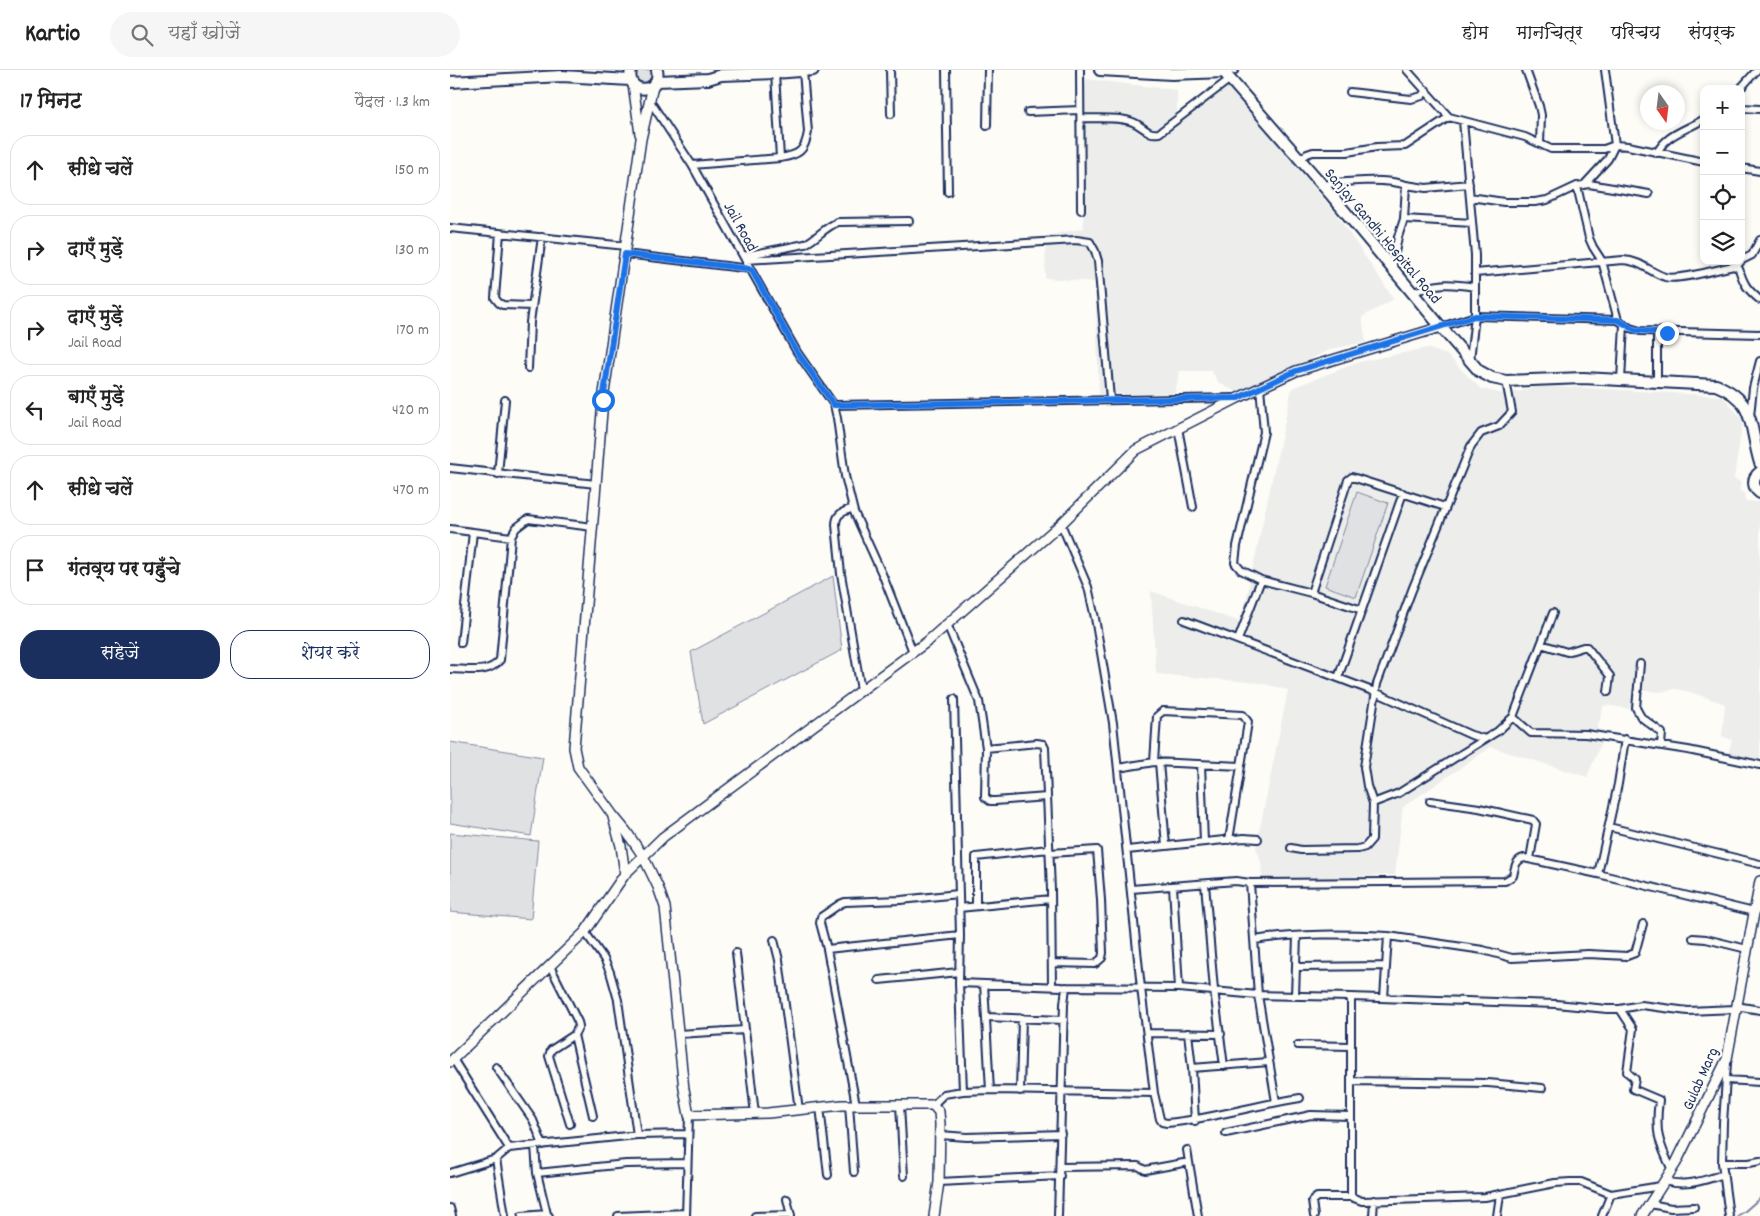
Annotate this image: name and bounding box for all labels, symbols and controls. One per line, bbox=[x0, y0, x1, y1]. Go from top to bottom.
search box bbox=[110, 12, 460, 57]
text: Kartio bbox=[25, 18, 80, 52]
icon: search bbox=[128, 21, 156, 49]
text: यहाँ खोजें bbox=[168, 21, 240, 48]
text: होम bbox=[1462, 22, 1488, 47]
text: मानचित्र bbox=[1516, 22, 1583, 47]
text: परिचय bbox=[1611, 22, 1660, 47]
text: संपर्क bbox=[1688, 22, 1735, 47]
north arrow bbox=[1640, 85, 1685, 130]
map controls bbox=[1700, 85, 1745, 265]
button: + bbox=[1700, 85, 1745, 130]
text: 17 मिनट bbox=[20, 88, 82, 118]
text: पैदल · 1.3 km bbox=[355, 91, 430, 114]
button: − bbox=[1700, 130, 1745, 175]
icon: ahead bbox=[21, 156, 49, 184]
text: सीधे चलें bbox=[68, 157, 133, 184]
text: 150 m bbox=[395, 159, 429, 182]
street label: Sanjay Gandhi Hospital Road bbox=[1318, 164, 1446, 310]
button: locate bbox=[1700, 175, 1745, 220]
street label: Jail Road bbox=[717, 198, 763, 256]
button: layers bbox=[1700, 220, 1745, 265]
icon: right bbox=[21, 236, 49, 264]
text: दाएँ मुड़ें bbox=[68, 237, 123, 264]
text: 130 m bbox=[395, 239, 429, 262]
text: दाएँ मुड़ें bbox=[68, 305, 123, 332]
icon: right bbox=[21, 316, 49, 344]
text: 170 m bbox=[396, 319, 429, 342]
route end bbox=[1656, 322, 1679, 345]
text: Jail Road bbox=[68, 332, 122, 355]
text: बाएँ मुड़ें bbox=[68, 385, 124, 412]
route start bbox=[592, 389, 615, 412]
icon: left bbox=[21, 396, 49, 424]
text: 420 m bbox=[392, 399, 429, 422]
text: Jail Road bbox=[68, 412, 122, 435]
icon: ahead bbox=[21, 476, 49, 504]
text: सीधे चलें bbox=[68, 477, 133, 504]
text: 470 m bbox=[393, 479, 429, 502]
icon: arrive bbox=[21, 556, 49, 584]
text: गंतव्य पर पहुँचे bbox=[68, 557, 180, 584]
button: सहेजें bbox=[20, 630, 220, 679]
button: शेयर करें bbox=[230, 630, 430, 679]
street label: Gulab Marg bbox=[1677, 1044, 1725, 1114]

